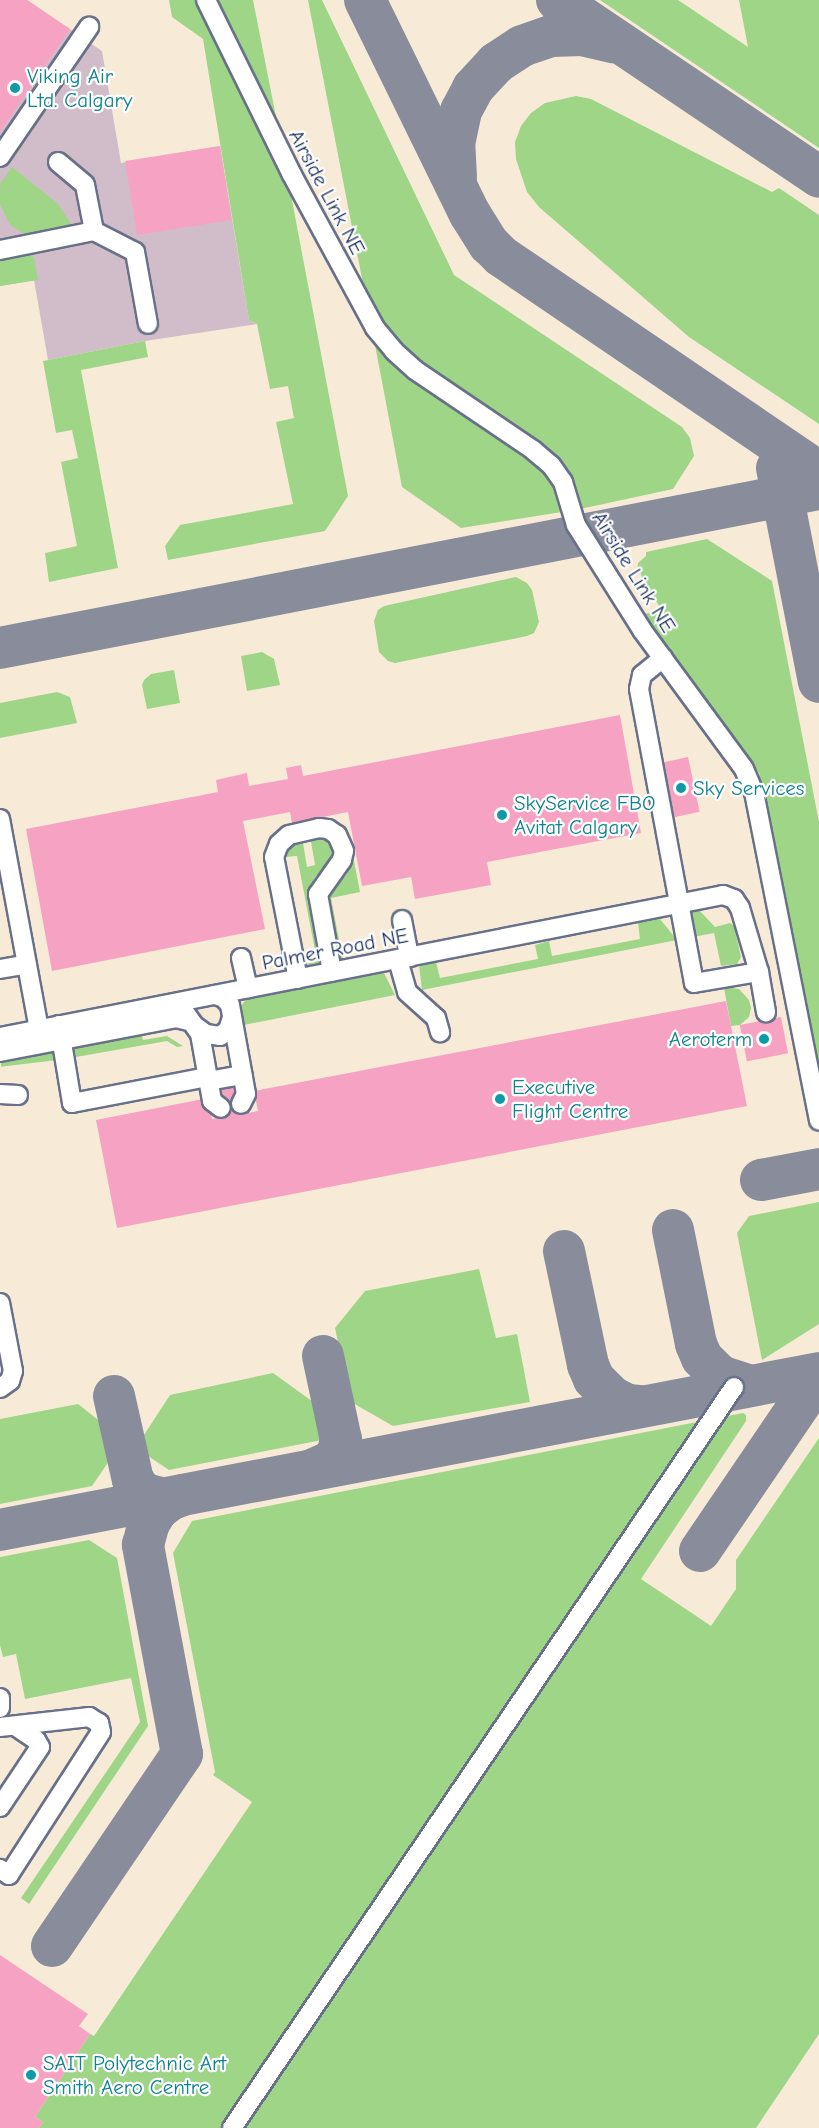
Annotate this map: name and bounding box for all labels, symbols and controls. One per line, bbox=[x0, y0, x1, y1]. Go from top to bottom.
place label: Viking Air Ltd. Calgary bbox=[27, 63, 132, 113]
marker: Viking Air Ltd. Calgary bbox=[8, 81, 22, 95]
street label: Airside Link NE bbox=[283, 125, 371, 259]
street label: Airside Link NE bbox=[587, 507, 681, 637]
place label: Sky Services bbox=[693, 775, 805, 801]
marker: Sky Services bbox=[674, 781, 688, 795]
place label: SkyService FBO Avitat Calgary bbox=[514, 790, 655, 840]
marker: SkyService FBO Avitat Calgary bbox=[495, 808, 509, 822]
street label: Palmer Road NE bbox=[260, 922, 410, 976]
place label: Aeroterm bbox=[669, 1026, 752, 1052]
marker: Aeroterm bbox=[757, 1032, 771, 1046]
place label: Executive Flight Centre bbox=[512, 1074, 628, 1124]
marker: Executive Flight Centre bbox=[493, 1092, 507, 1106]
place label: SAIT Polytechnic Art Smith Aero Centre bbox=[43, 2050, 226, 2100]
marker: SAIT Polytechnic Art Smith Aero Centre bbox=[24, 2068, 38, 2082]

